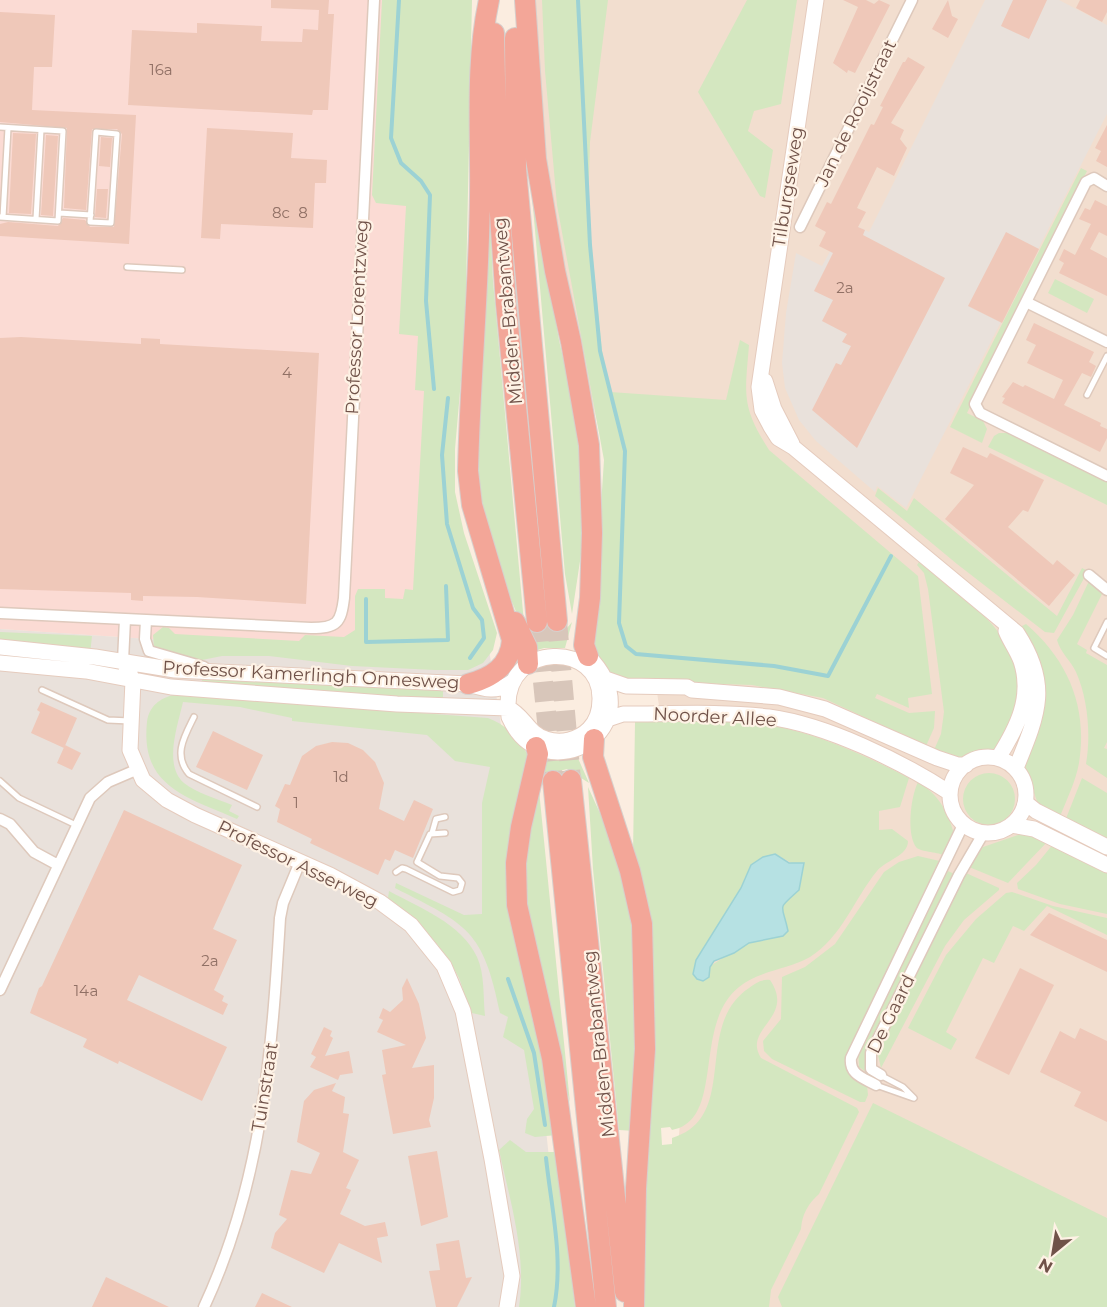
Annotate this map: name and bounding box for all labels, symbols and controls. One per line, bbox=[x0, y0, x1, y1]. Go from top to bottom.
street label: Jan de Rooijstraat bbox=[810, 36, 901, 191]
house number: 16a bbox=[149, 60, 173, 79]
street label: Tilburgseweg bbox=[768, 125, 808, 249]
house number: 8c bbox=[272, 203, 290, 222]
house number: 8 bbox=[298, 203, 308, 222]
street label: Midden-Brabantweg bbox=[489, 216, 527, 406]
street label: Professor Lorentzweg bbox=[341, 219, 373, 415]
house number: 2a bbox=[836, 278, 854, 297]
house number: 4 bbox=[282, 363, 292, 382]
street label: Professor Kamerlingh Onnesweg bbox=[162, 656, 460, 694]
street label: Noorder Allee bbox=[653, 703, 777, 731]
house number: 1d bbox=[333, 767, 349, 786]
house number: 1 bbox=[293, 793, 299, 812]
street label: Professor Asserweg bbox=[214, 816, 382, 912]
street label: Midden-Brabantweg bbox=[578, 949, 620, 1139]
house number: 2a bbox=[201, 951, 219, 970]
street label: De Gaard bbox=[863, 971, 919, 1057]
house number: 14a bbox=[74, 981, 98, 1000]
street label: Tuinstraat bbox=[247, 1041, 283, 1133]
north arrow bbox=[1023, 1223, 1083, 1283]
text: N bbox=[1035, 1254, 1056, 1277]

